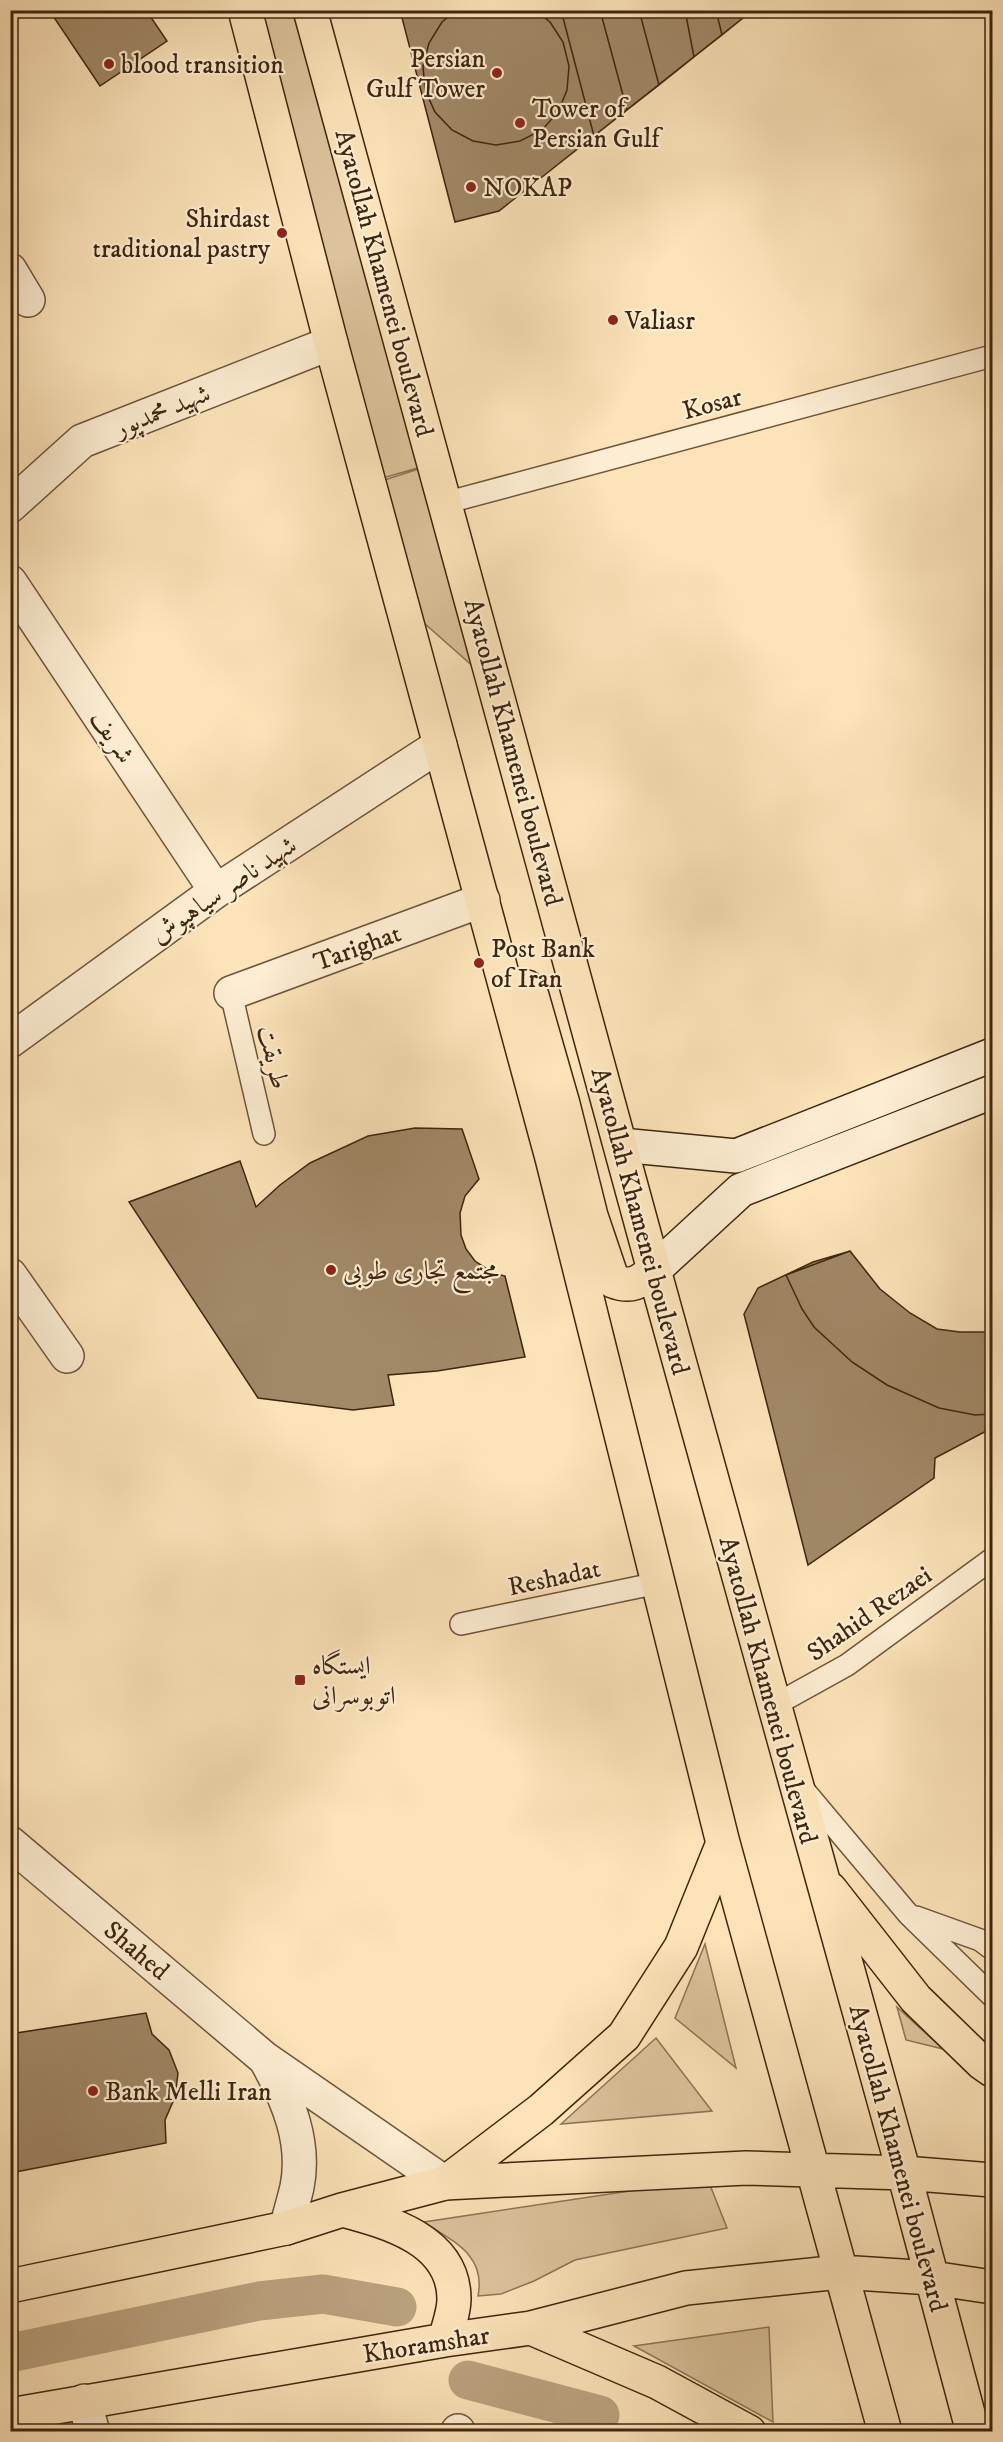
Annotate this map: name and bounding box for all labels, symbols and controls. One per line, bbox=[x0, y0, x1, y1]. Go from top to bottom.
place label: Persian Gulf Tower bbox=[366, 43, 485, 106]
place label: blood transition bbox=[121, 49, 284, 82]
marker: blood transition bbox=[102, 57, 116, 71]
marker: Persian Gulf Tower bbox=[490, 66, 504, 80]
place label: Tower of Persian Gulf bbox=[532, 93, 663, 156]
marker: Tower of Persian Gulf bbox=[513, 116, 527, 130]
street label: Ayatollah Khamenei boulevard bbox=[327, 126, 440, 441]
place label: NOKAP bbox=[483, 172, 572, 205]
marker: NOKAP bbox=[464, 180, 478, 194]
place label: Shirdast traditional pastry bbox=[93, 203, 271, 266]
marker: Shirdast traditional pastry bbox=[275, 226, 289, 240]
place label: Valiasr bbox=[624, 305, 695, 338]
marker: Valiasr bbox=[606, 313, 620, 327]
street label: شهید محمدپور bbox=[107, 377, 216, 448]
street label: Kosar bbox=[679, 381, 746, 428]
street label: Ayatollah Khamenei boulevard bbox=[456, 595, 569, 910]
street label: شریف bbox=[82, 704, 142, 770]
street label: شهید ناصر سیاهپوش bbox=[144, 829, 303, 951]
street label: Tarighat bbox=[309, 917, 406, 979]
place label: Post Bank of Iran bbox=[491, 933, 595, 996]
marker: Post Bank of Iran bbox=[472, 956, 486, 970]
street label: طریقت bbox=[249, 1022, 296, 1093]
street label: Ayatollah Khamenei boulevard bbox=[583, 1064, 696, 1379]
place label: مجتمع تجاری طوبی bbox=[343, 1255, 499, 1294]
marker: مجتمع تجاری طوبی bbox=[324, 1263, 338, 1277]
street label: Ayatollah Khamenei boulevard bbox=[711, 1533, 824, 1848]
street label: Reshadat bbox=[505, 1553, 604, 1604]
street label: Shahid Rezaei bbox=[801, 1559, 939, 1669]
place label: ایستگاه اتوبوسرانی bbox=[312, 1649, 396, 1713]
marker: ایستگاه اتوبوسرانی bbox=[293, 1673, 307, 1687]
street label: Shahed bbox=[96, 1914, 176, 1988]
street label: Ayatollah Khamenei boulevard bbox=[841, 2001, 954, 2316]
place label: Bank Melli Iran bbox=[105, 2076, 272, 2109]
marker: Bank Melli Iran bbox=[86, 2084, 100, 2098]
street label: Khoramshar bbox=[361, 2319, 492, 2372]

